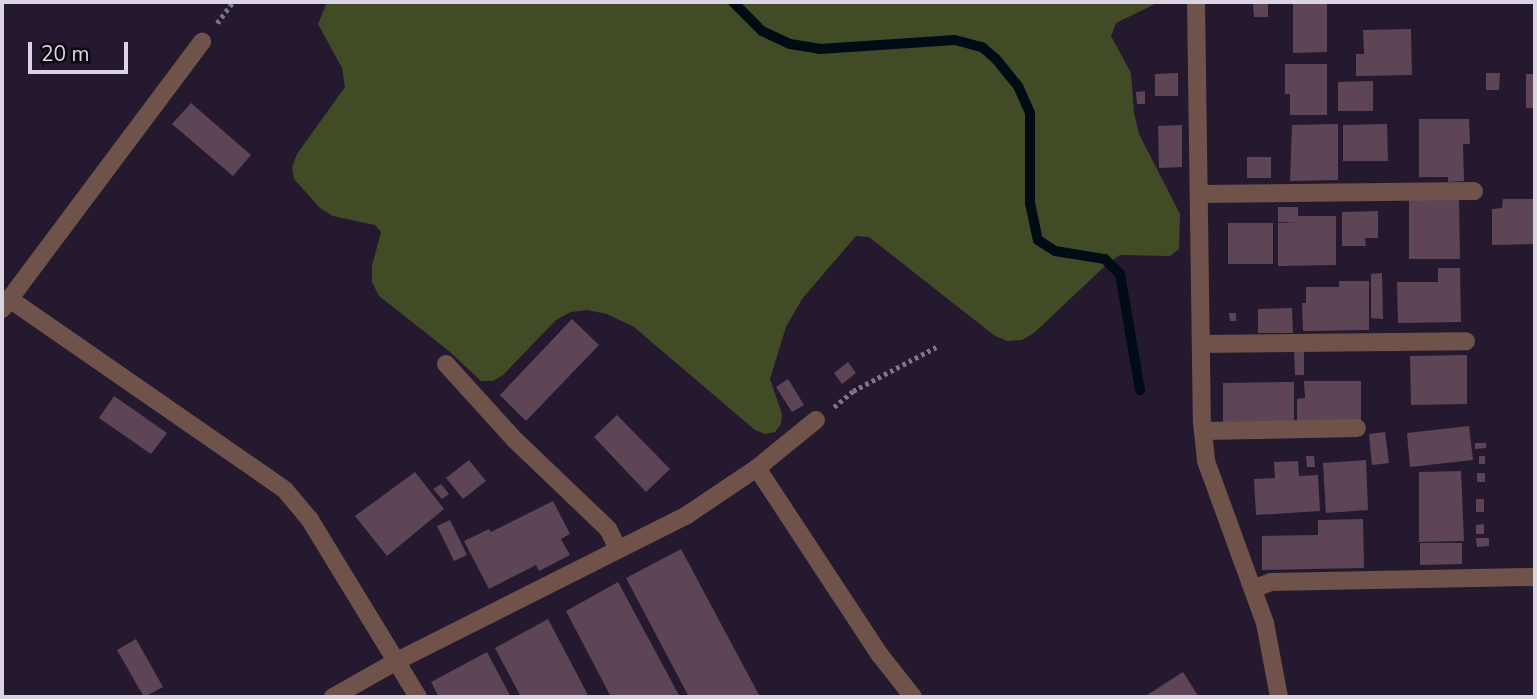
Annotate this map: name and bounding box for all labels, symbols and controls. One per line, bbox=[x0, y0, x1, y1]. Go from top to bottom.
scale bar bbox=[32, 28, 131, 72]
text: 20 m bbox=[41, 40, 90, 68]

